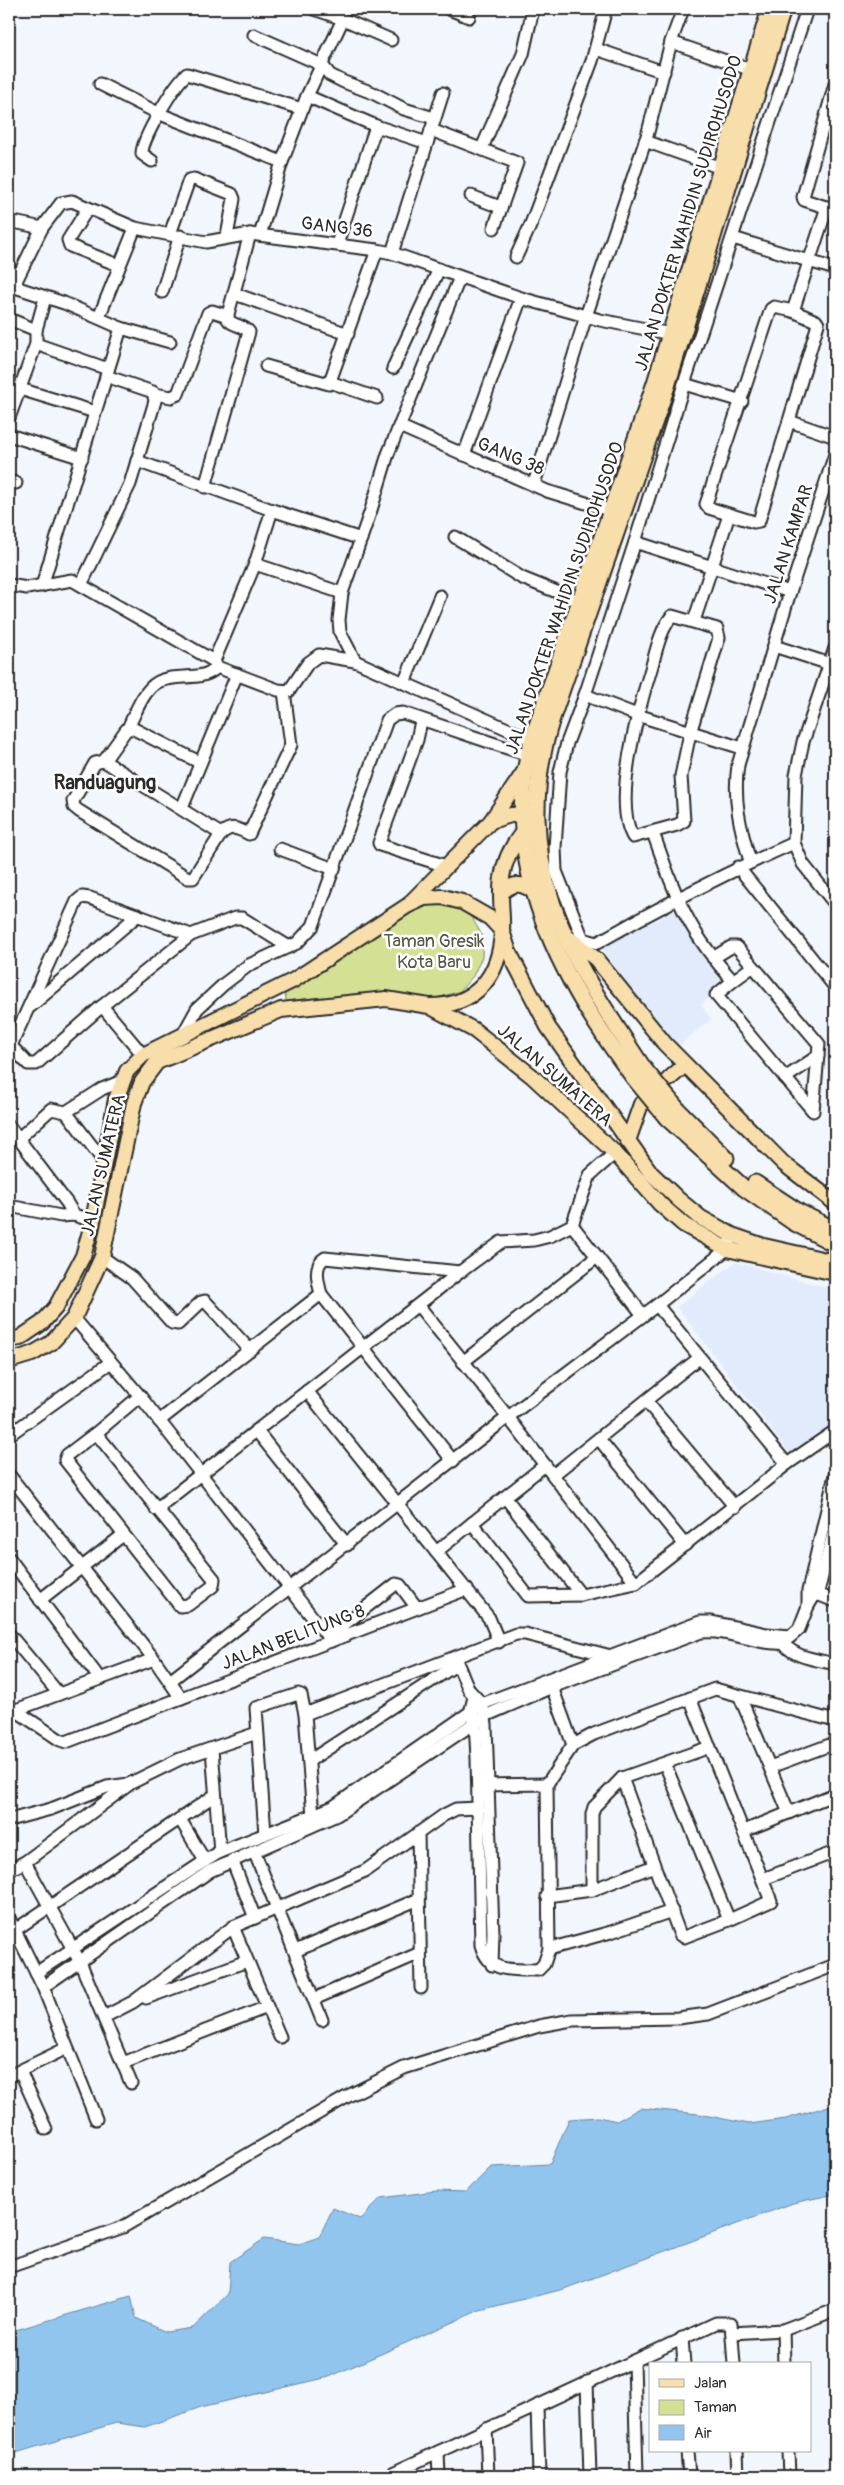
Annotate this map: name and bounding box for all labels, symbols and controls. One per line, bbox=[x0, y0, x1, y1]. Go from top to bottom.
street label: JALAN DOKTER WAHIDIN SUDIROHUSODO bbox=[629, 53, 748, 374]
street label: GANG 36 bbox=[300, 212, 374, 243]
street label: GANG 38 bbox=[474, 432, 548, 481]
street label: JALAN DOKTER WAHIDIN SUDIROHUSODO bbox=[500, 439, 629, 757]
street label: JALAN KAMPAR bbox=[758, 482, 819, 607]
district label: Randuagung bbox=[54, 770, 156, 795]
park label: Taman Gresik Kota Baru bbox=[384, 930, 485, 974]
street label: JALAN SUMATERA bbox=[492, 1019, 617, 1132]
street label: JALAN SUMATERA bbox=[76, 1091, 131, 1238]
street label: JALAN BELITUNG 8 bbox=[218, 1599, 368, 1675]
legend bbox=[649, 2362, 812, 2452]
text: Jalan bbox=[694, 2374, 727, 2393]
text: Taman bbox=[694, 2398, 737, 2417]
text: Air bbox=[694, 2424, 712, 2443]

